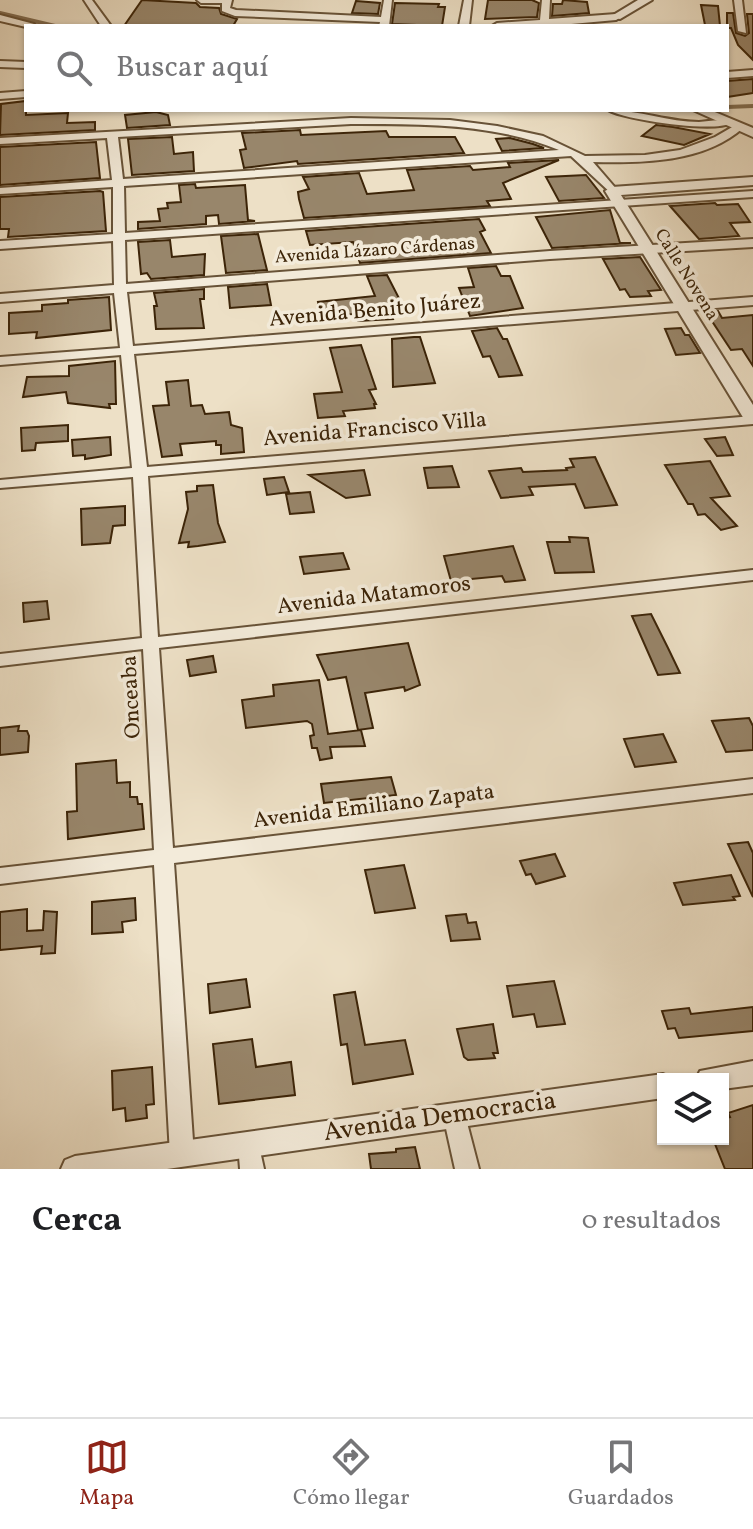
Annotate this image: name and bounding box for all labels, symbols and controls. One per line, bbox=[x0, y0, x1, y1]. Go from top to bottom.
search box bbox=[24, 24, 729, 112]
icon: search bbox=[52, 46, 96, 90]
text: Buscar aquí bbox=[116, 47, 269, 89]
street label: Calle Novena bbox=[648, 224, 724, 326]
street label: Avenida Lázaro Cárdenas bbox=[274, 232, 476, 270]
street label: Avenida Benito Juárez bbox=[268, 286, 482, 336]
street label: Avenida Francisco Villa bbox=[262, 405, 488, 455]
street label: Avenida Matamoros bbox=[275, 569, 473, 623]
street label: Onceaba bbox=[114, 654, 150, 739]
street label: Avenida Emiliano Zapata bbox=[252, 777, 497, 837]
map controls bbox=[657, 1073, 729, 1145]
button: layers bbox=[657, 1073, 729, 1145]
street label: Avenida Democracia bbox=[321, 1083, 559, 1151]
text: Cerca bbox=[32, 1198, 122, 1245]
text: 0 resultados bbox=[582, 1203, 721, 1239]
tab: Mapa bbox=[79, 1435, 134, 1514]
tab: Cómo llegar bbox=[293, 1435, 410, 1514]
tab: Guardados bbox=[568, 1435, 674, 1514]

